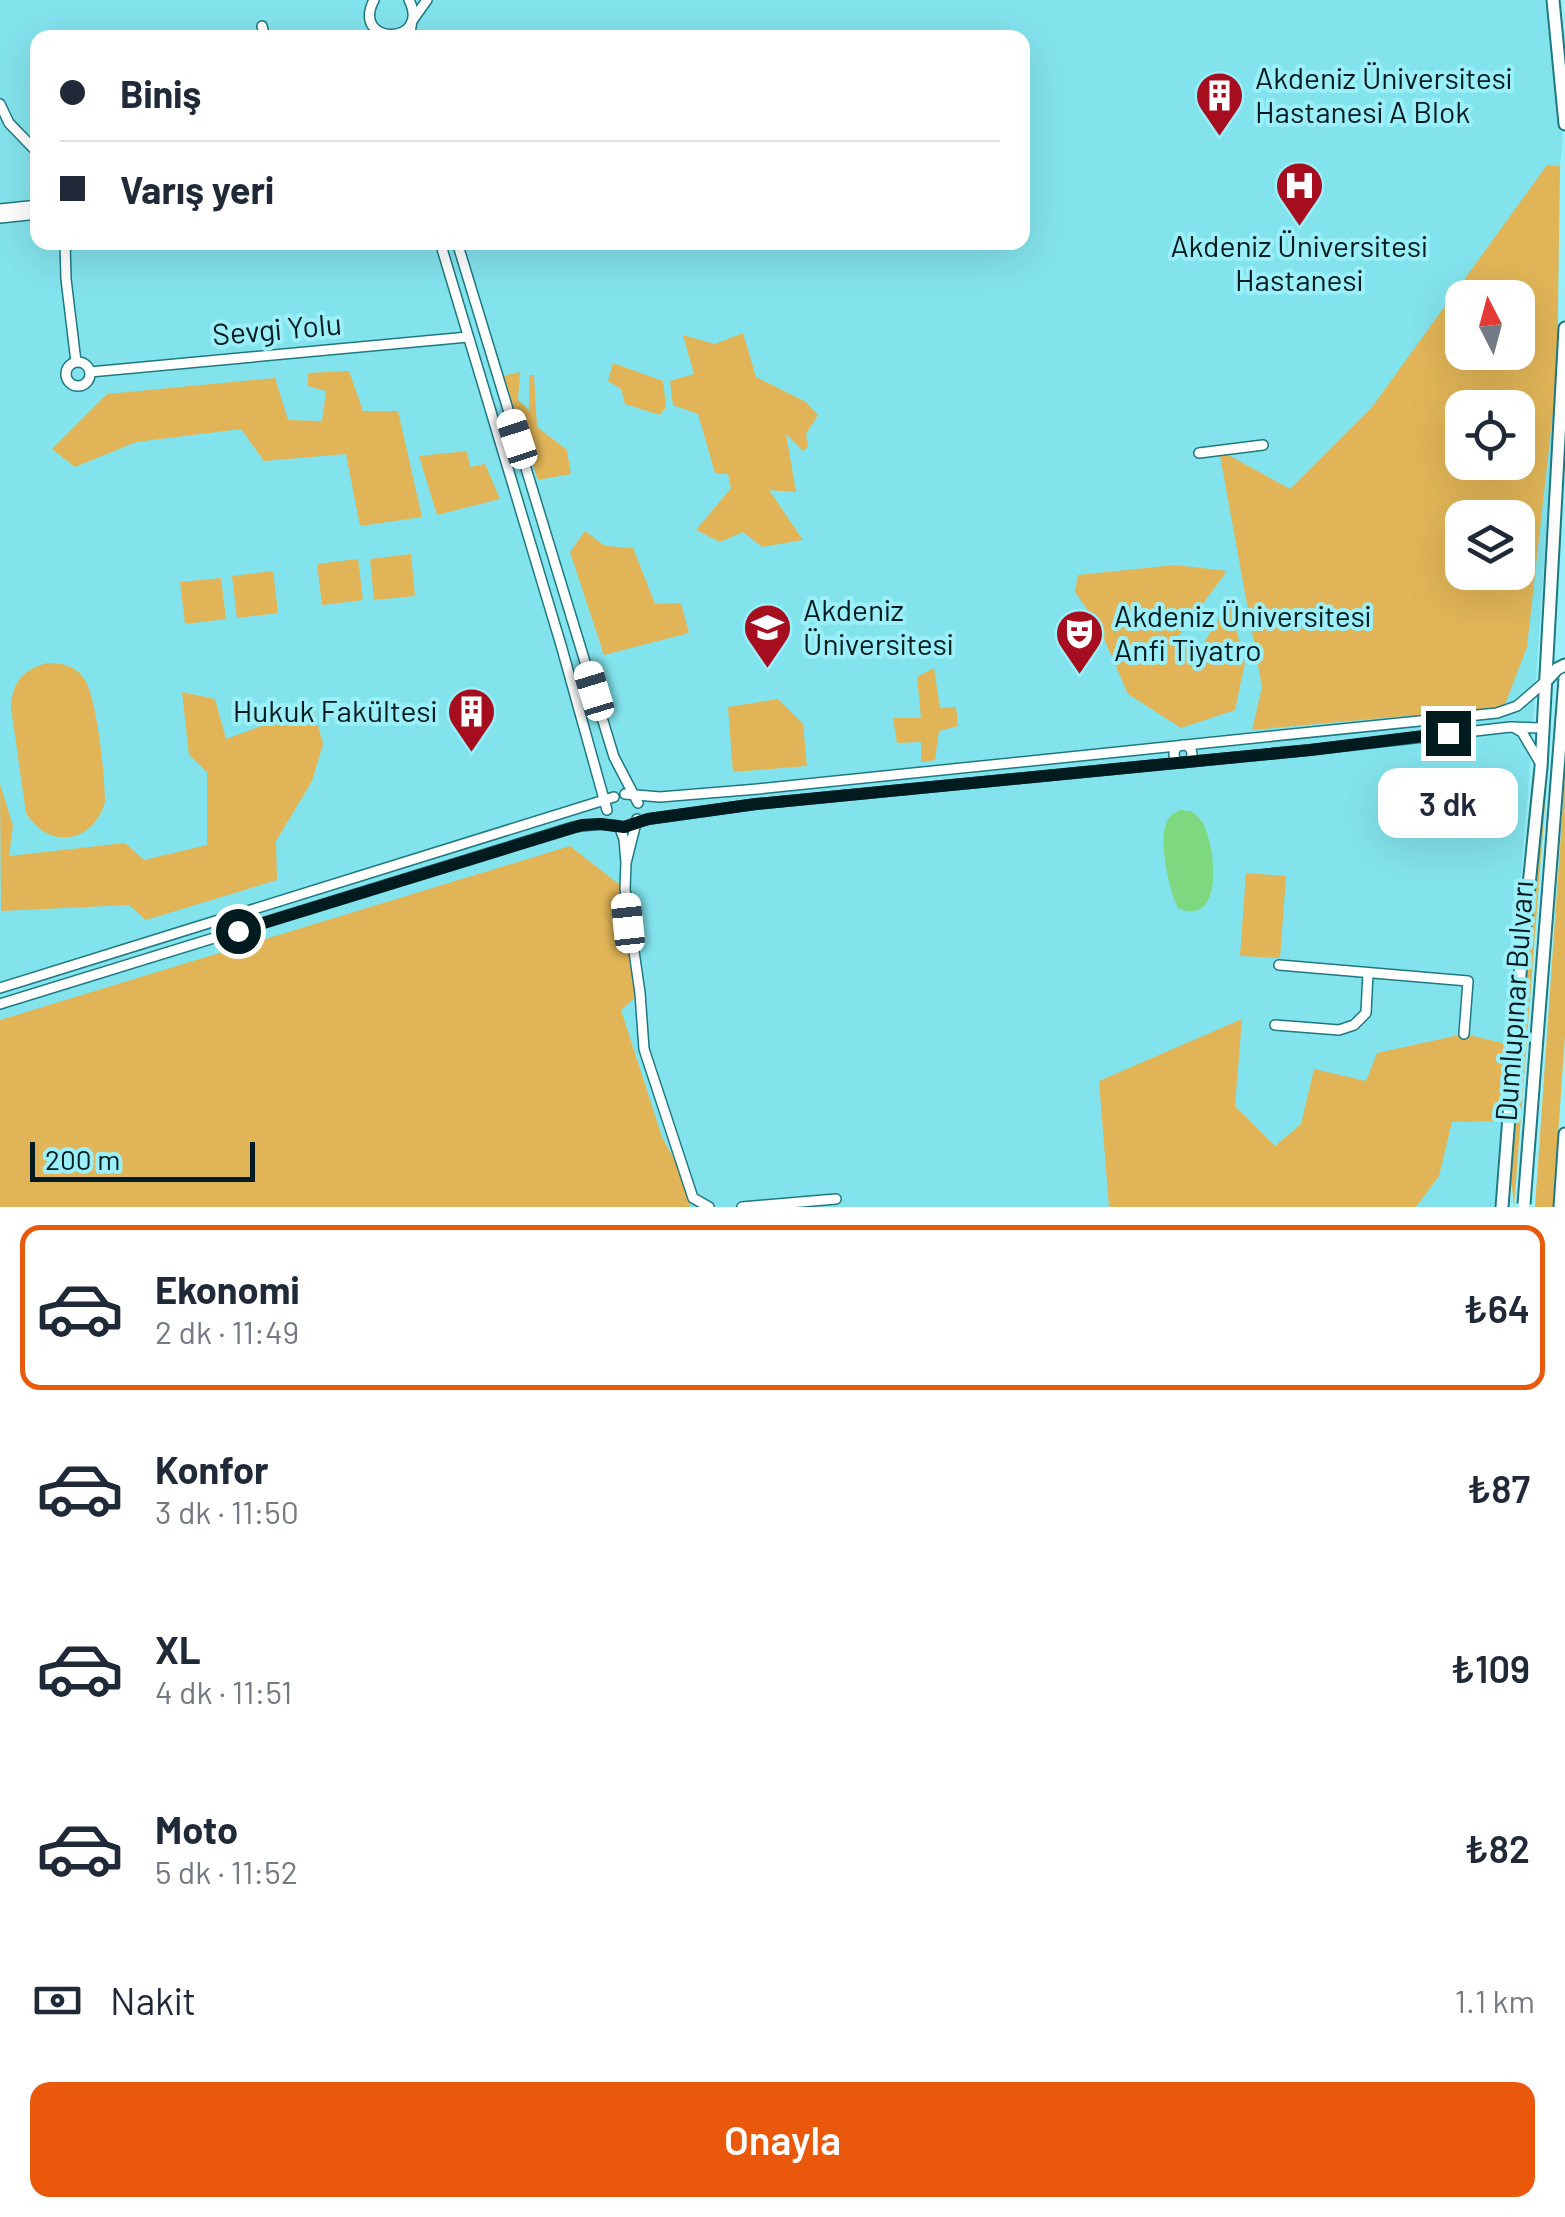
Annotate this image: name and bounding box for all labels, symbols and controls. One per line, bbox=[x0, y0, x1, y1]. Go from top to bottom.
place label: Akdeniz Üniversitesi Hastanesi A Blok bbox=[1255, 59, 1512, 129]
text: Biniş bbox=[120, 70, 202, 116]
building icon: Akdeniz Üniversitesi Hastanesi A Blok bbox=[1194, 70, 1246, 138]
hospital icon: Akdeniz Üniversitesi Hastanesi bbox=[1273, 160, 1325, 228]
text: Varış yeri bbox=[120, 166, 274, 212]
place label: Akdeniz Üniversitesi Hastanesi bbox=[1170, 227, 1428, 297]
north arrow bbox=[1445, 280, 1535, 370]
map controls bbox=[1445, 280, 1535, 590]
street label: Sevgi Yolu bbox=[211, 304, 343, 352]
button: locate bbox=[1445, 390, 1535, 480]
car bbox=[493, 406, 541, 472]
button: layers bbox=[1445, 500, 1535, 590]
place label: Akdeniz Üniversitesi bbox=[803, 591, 953, 661]
place label: Akdeniz Üniversitesi Anfi Tiyatro bbox=[1114, 597, 1371, 667]
school or university icon: Akdeniz Üniversitesi bbox=[742, 602, 794, 670]
theatre icon: Akdeniz Üniversitesi Anfi Tiyatro bbox=[1053, 608, 1105, 676]
car bbox=[571, 658, 617, 724]
building icon: Hukuk Fakültesi bbox=[446, 686, 498, 754]
place label: Hukuk Fakültesi bbox=[233, 692, 437, 728]
route end bbox=[1426, 711, 1471, 756]
callout: 3 dk bbox=[1378, 768, 1518, 838]
text: 3 dk bbox=[1419, 784, 1477, 822]
street label: Dumlupınar Bulvarı bbox=[1487, 879, 1539, 1122]
car bbox=[610, 892, 646, 954]
route start bbox=[216, 909, 261, 954]
scale bar bbox=[30, 1137, 255, 1182]
text: 200 m bbox=[45, 1142, 120, 1176]
icon: car bbox=[35, 1263, 125, 1353]
text: Ekonomi bbox=[155, 1266, 299, 1312]
text: ₺64 bbox=[1463, 1285, 1530, 1331]
text: 2 dk · 11:49 bbox=[155, 1312, 299, 1350]
icon: car bbox=[35, 1443, 125, 1533]
text: Konfor bbox=[155, 1446, 269, 1492]
text: ₺87 bbox=[1467, 1465, 1530, 1511]
text: 3 dk · 11:50 bbox=[155, 1492, 299, 1530]
icon: car bbox=[35, 1623, 125, 1713]
text: XL bbox=[155, 1626, 201, 1672]
text: ₺109 bbox=[1451, 1645, 1530, 1691]
text: 4 dk · 11:51 bbox=[155, 1672, 292, 1710]
icon: car bbox=[35, 1803, 125, 1893]
text: Moto bbox=[155, 1806, 238, 1852]
text: ₺82 bbox=[1464, 1825, 1530, 1871]
text: 5 dk · 11:52 bbox=[155, 1852, 298, 1890]
icon: cash bbox=[30, 1973, 85, 2028]
text: Nakit bbox=[110, 1977, 196, 2023]
text: 1.1 km bbox=[1455, 1981, 1535, 2019]
button: Onayla bbox=[30, 2082, 1535, 2197]

